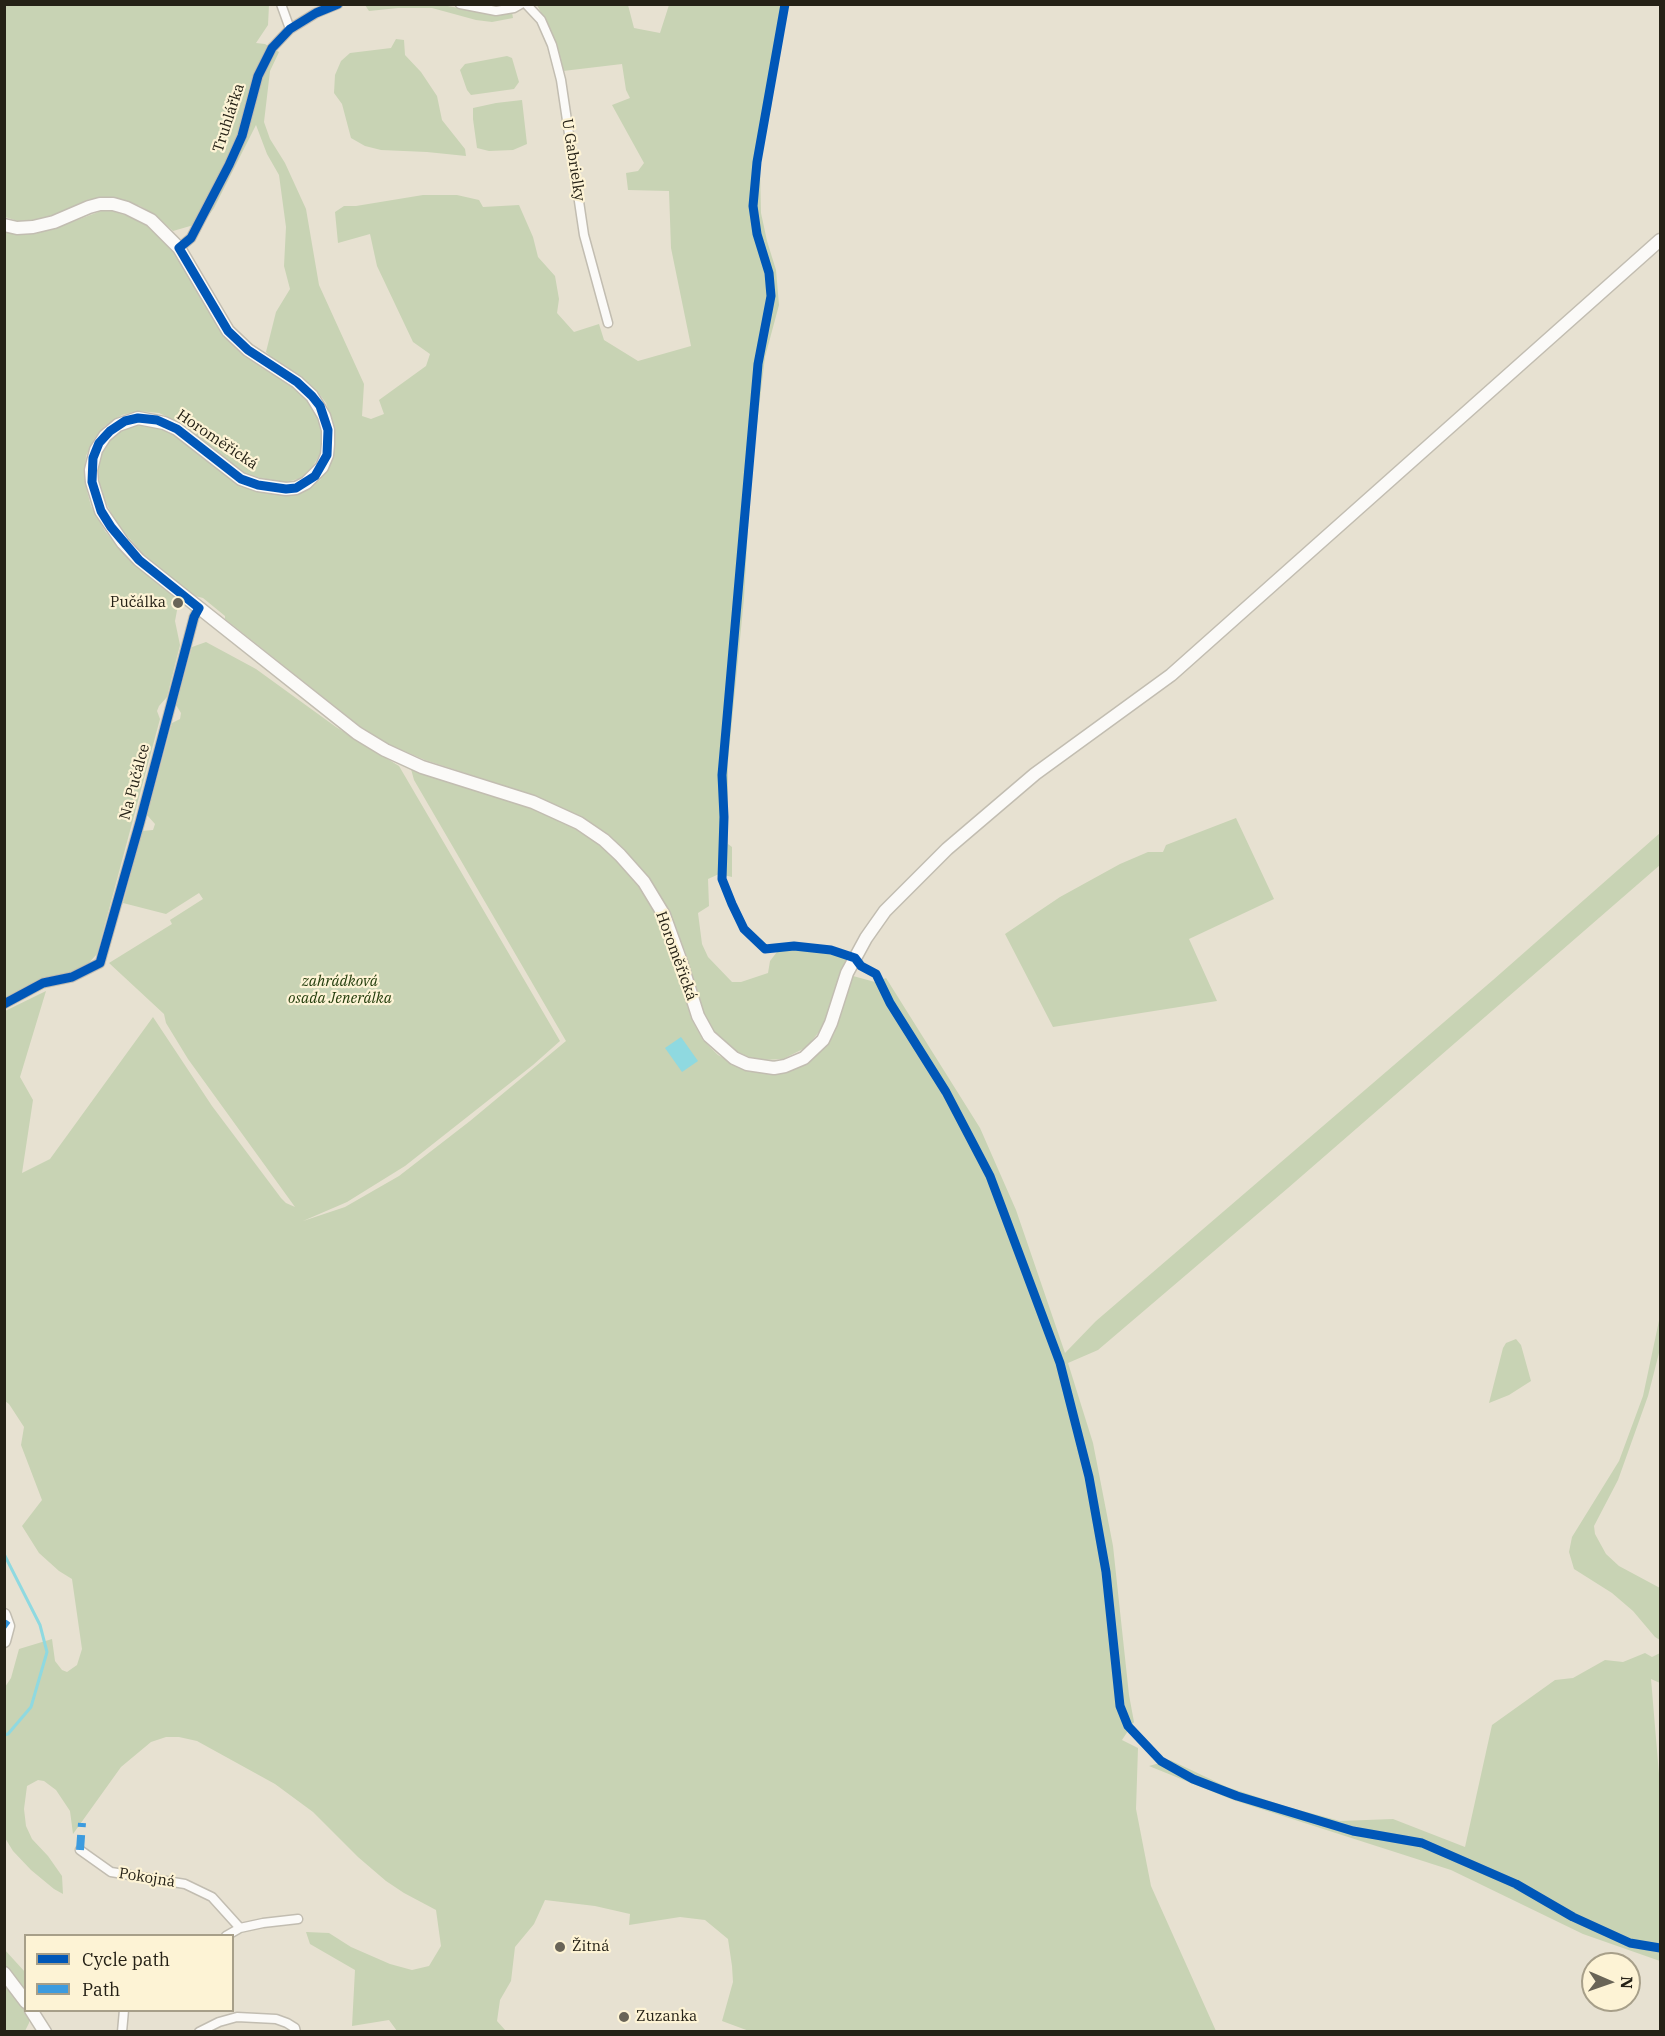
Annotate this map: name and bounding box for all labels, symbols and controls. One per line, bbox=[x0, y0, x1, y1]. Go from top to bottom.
street label: Truhlářka bbox=[209, 81, 249, 155]
street label: U Gabrielky bbox=[558, 118, 588, 202]
street label: Horoměřická bbox=[173, 406, 261, 474]
place label: Pučálka bbox=[110, 594, 166, 612]
marker: Pučálka bbox=[171, 596, 185, 610]
street label: Na Pučálce bbox=[116, 742, 154, 822]
street label: Horoměřická bbox=[652, 909, 700, 1003]
park label: zahrádková osada Jenerálka bbox=[288, 973, 392, 1008]
street label: Pokojná bbox=[118, 1865, 176, 1891]
legend bbox=[24, 1934, 234, 2012]
place label: Žitná bbox=[572, 1938, 609, 1956]
marker: Žitná bbox=[553, 1940, 567, 1954]
text: Cycle path bbox=[82, 1948, 170, 1971]
north arrow bbox=[1581, 1952, 1641, 2012]
text: N bbox=[1617, 1976, 1637, 1989]
text: Path bbox=[82, 1978, 120, 2001]
place label: Zuzanka bbox=[636, 2008, 697, 2026]
marker: Zuzanka bbox=[617, 2010, 631, 2024]

